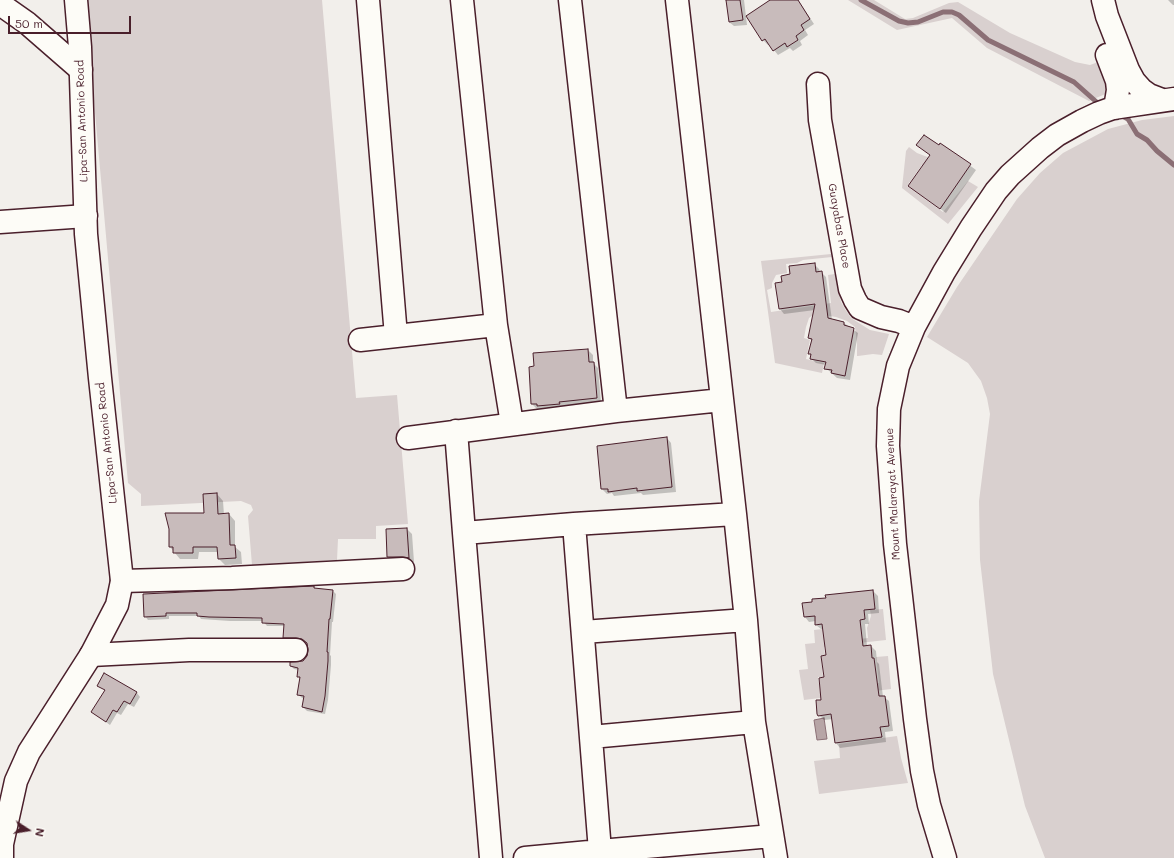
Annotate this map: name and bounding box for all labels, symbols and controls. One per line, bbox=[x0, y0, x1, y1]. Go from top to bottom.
scale bar bbox=[10, 8, 133, 34]
text: 50 m bbox=[15, 15, 43, 31]
street label: Lipa-San Antonio Road bbox=[73, 60, 91, 182]
street label: Guayabas Place bbox=[825, 183, 853, 269]
street label: Lipa-San Antonio Road bbox=[94, 382, 120, 504]
street label: Mount Malarayat Avenue bbox=[883, 428, 903, 560]
north arrow bbox=[8, 810, 48, 850]
text: N bbox=[32, 827, 48, 838]

